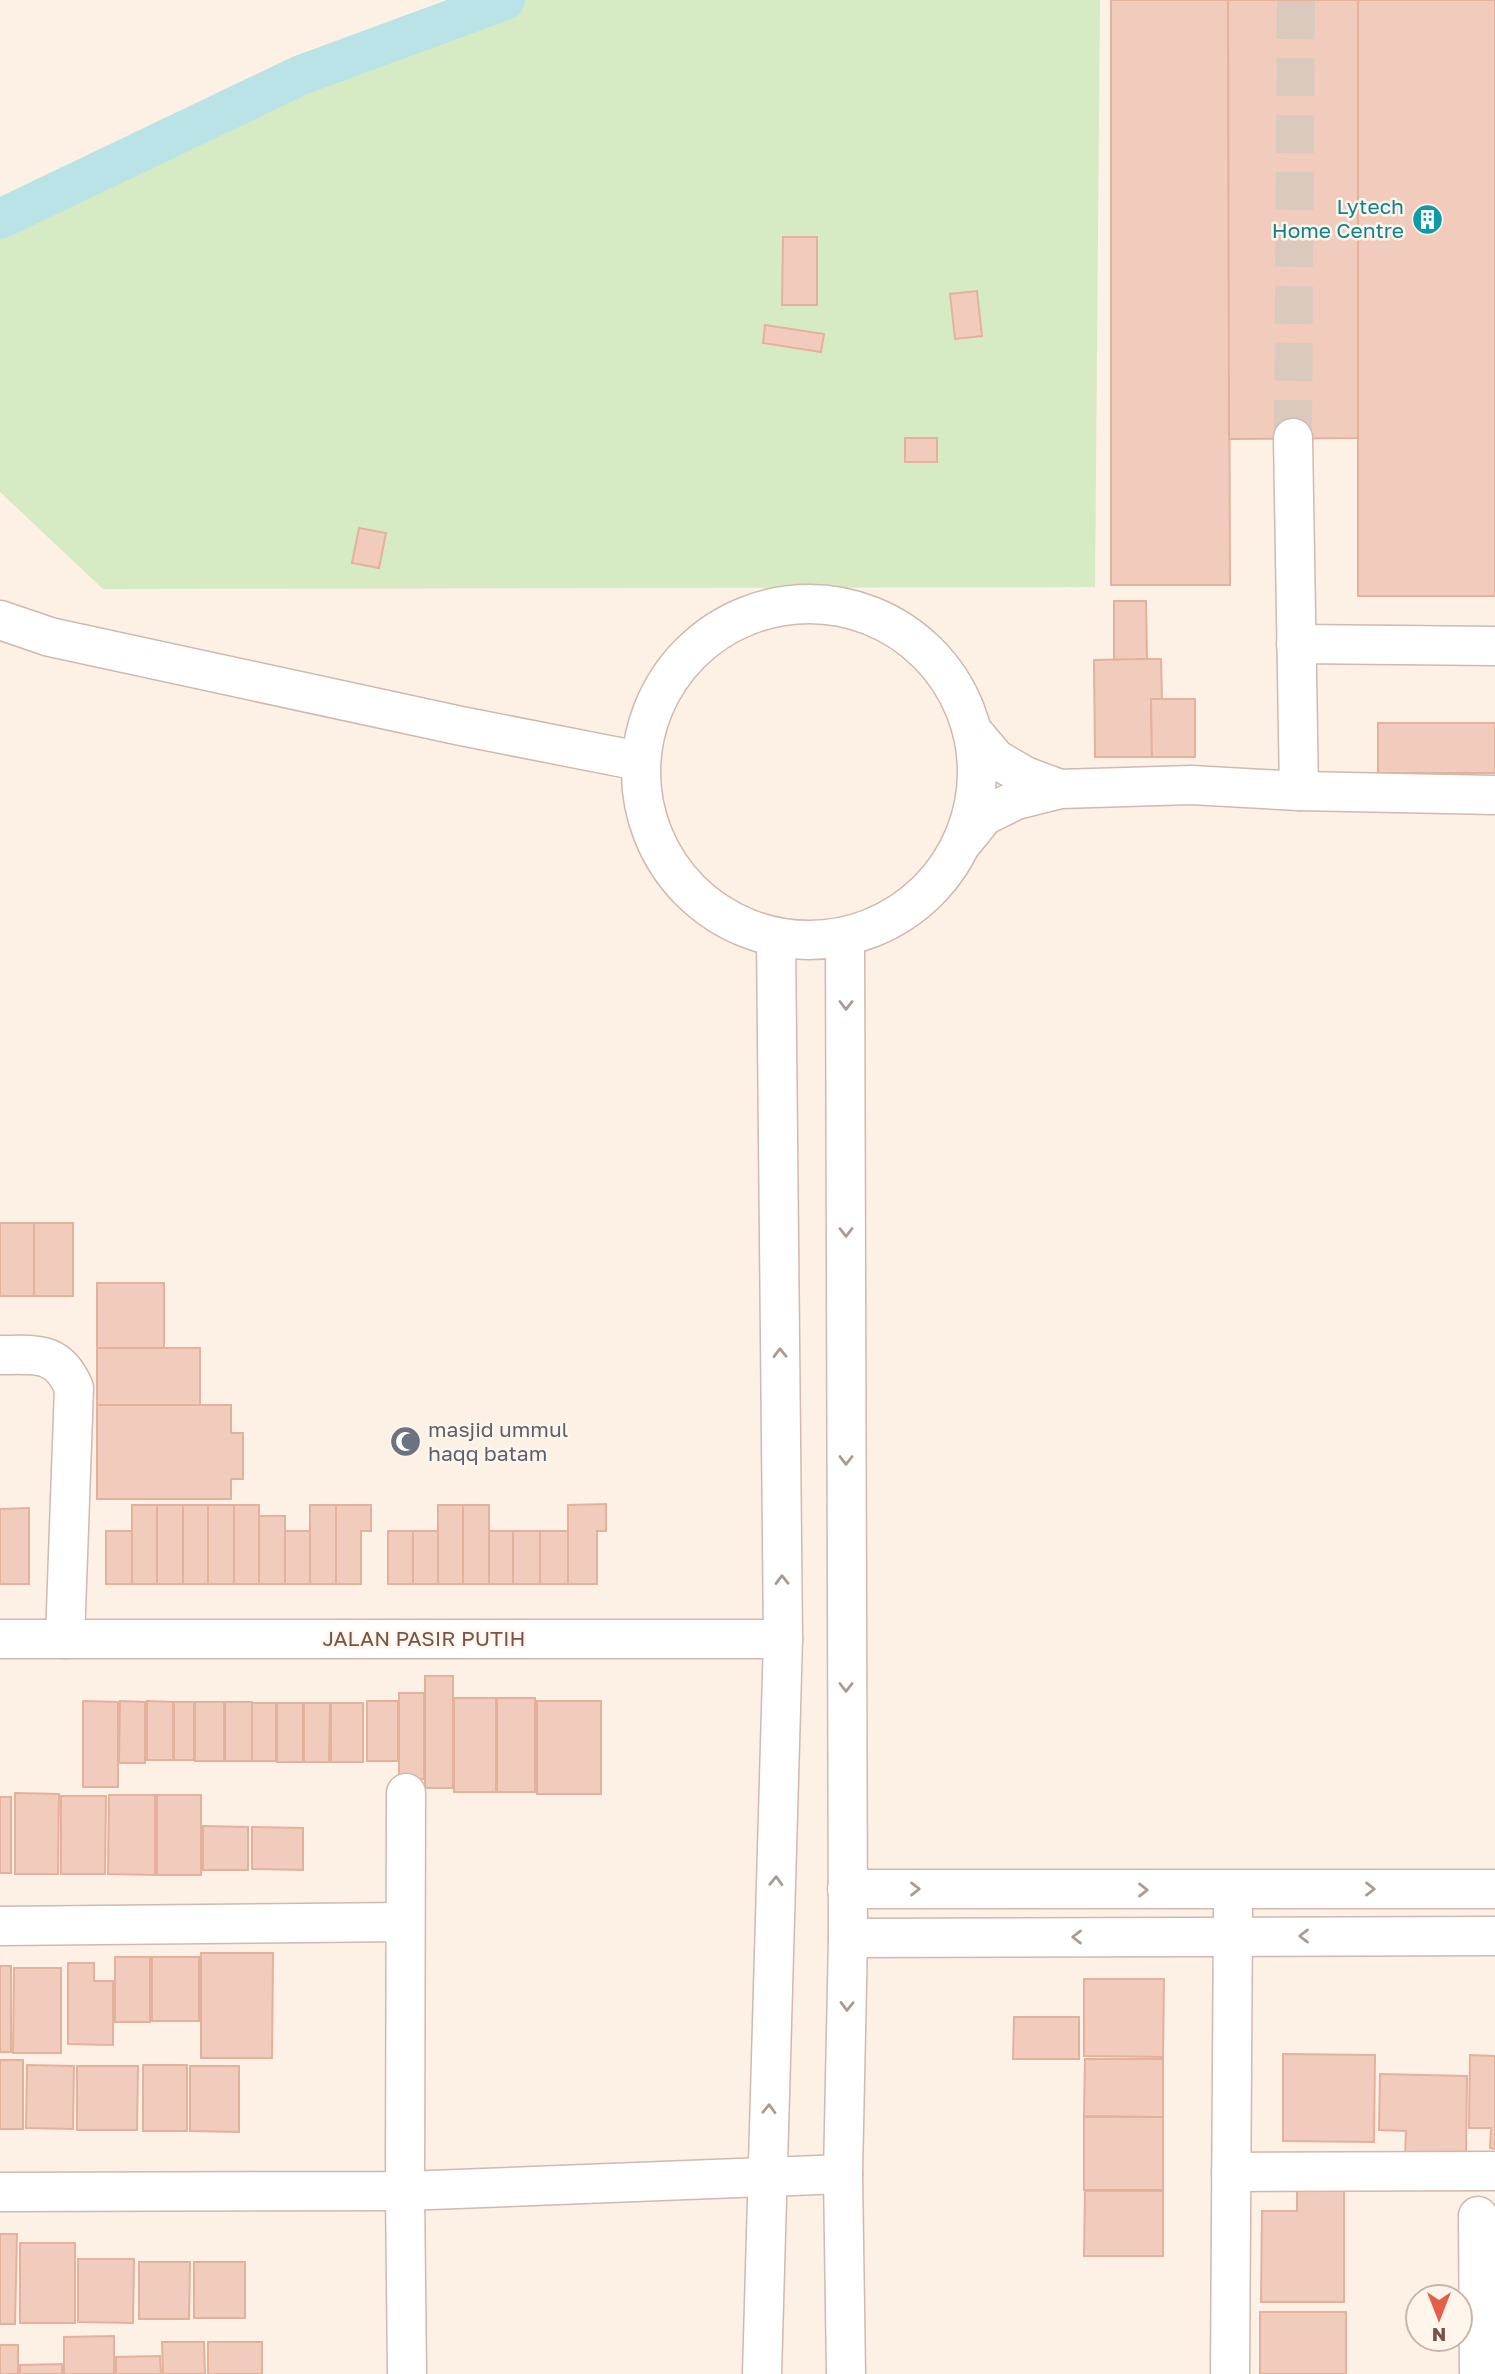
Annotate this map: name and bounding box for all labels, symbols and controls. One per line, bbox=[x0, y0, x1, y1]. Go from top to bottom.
place label: Lytech Home Centre bbox=[1272, 193, 1404, 243]
building icon: Lytech Home Centre bbox=[1410, 202, 1444, 236]
one-way arrow bbox=[838, 1000, 854, 1011]
one-way arrow bbox=[838, 1228, 854, 1238]
one-way arrow bbox=[772, 1347, 788, 1358]
place label: masjid ummul haqq batam bbox=[428, 1416, 568, 1466]
mosque icon: masjid ummul haqq batam bbox=[388, 1425, 422, 1459]
one-way arrow bbox=[838, 1455, 854, 1466]
one-way arrow bbox=[775, 1575, 790, 1586]
street label: JALAN PASIR PUTIH bbox=[322, 1625, 526, 1651]
one-way arrow bbox=[839, 1682, 854, 1693]
one-way arrow bbox=[768, 1876, 783, 1887]
one-way arrow bbox=[910, 1881, 921, 1897]
one-way arrow bbox=[1365, 1881, 1376, 1897]
one-way arrow bbox=[1138, 1882, 1148, 1898]
one-way arrow bbox=[1299, 1928, 1309, 1944]
one-way arrow bbox=[1071, 1929, 1082, 1945]
one-way arrow bbox=[839, 2001, 854, 2012]
one-way arrow bbox=[761, 2103, 776, 2114]
north arrow bbox=[1404, 2283, 1474, 2353]
text: N bbox=[1432, 2324, 1446, 2347]

